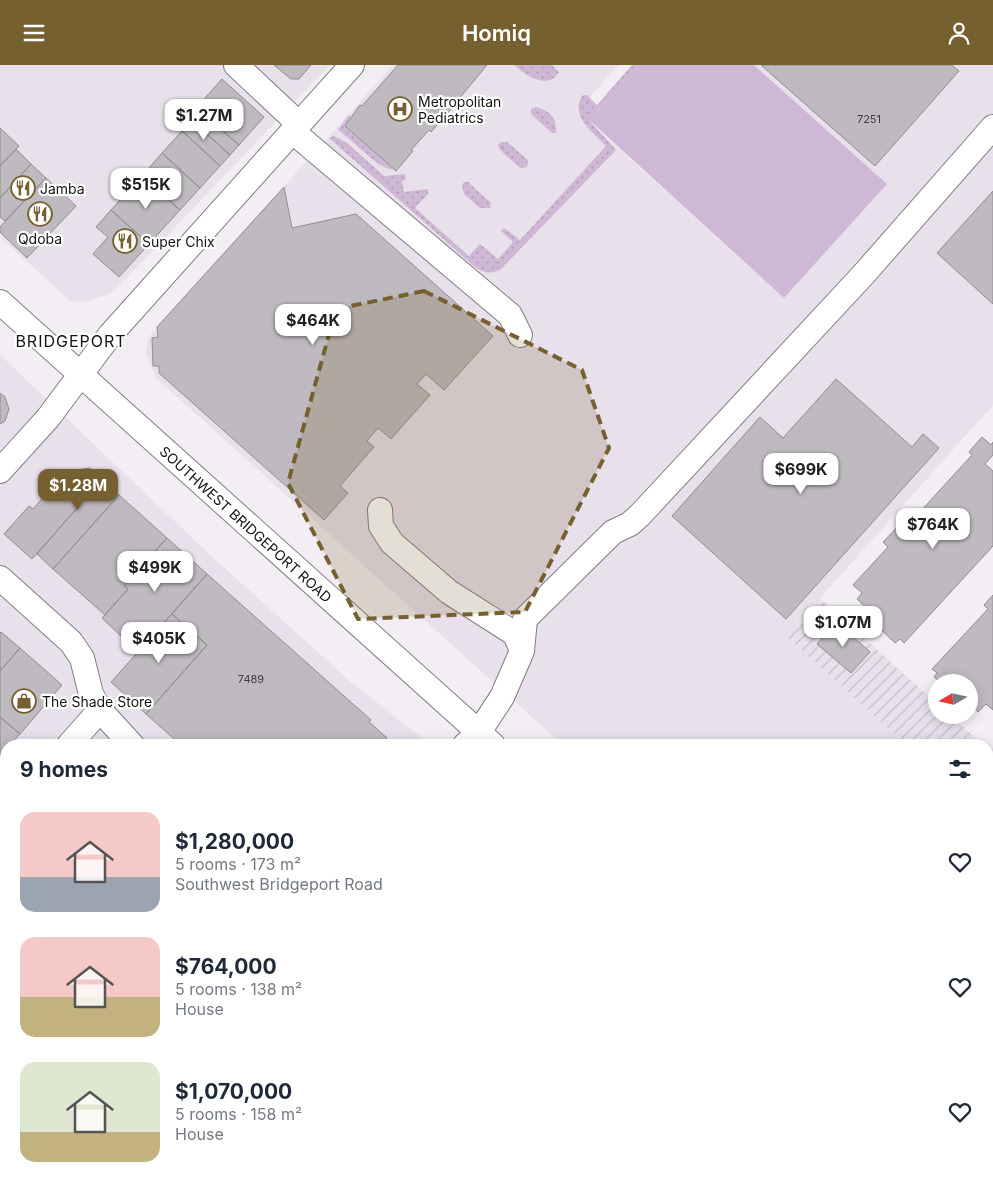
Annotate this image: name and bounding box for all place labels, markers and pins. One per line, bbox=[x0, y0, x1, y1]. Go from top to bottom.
place label: Metropolitan Pediatrics bbox=[418, 93, 501, 126]
hospital icon: Metropolitan Pediatrics bbox=[387, 96, 413, 122]
pin: $1.27M bbox=[163, 99, 245, 141]
pin: $515K bbox=[111, 167, 181, 210]
restaurant icon: Jamba bbox=[10, 175, 36, 201]
place label: Jamba bbox=[40, 180, 85, 197]
restaurant icon: Qdoba bbox=[27, 201, 53, 227]
restaurant icon: Super Chix bbox=[112, 228, 138, 254]
place label: Qdoba bbox=[18, 230, 62, 247]
place label: Super Chix bbox=[142, 233, 215, 250]
pin: $464K bbox=[278, 303, 348, 346]
pin: $699K bbox=[766, 453, 836, 495]
pin: $1.28M bbox=[37, 469, 119, 511]
pin: $764K bbox=[898, 507, 968, 550]
pin: $499K bbox=[120, 551, 190, 593]
pin: $1.07M bbox=[802, 605, 884, 648]
pin: $405K bbox=[124, 621, 194, 664]
shop icon: The Shade Store bbox=[11, 688, 37, 714]
place label: The Shade Store bbox=[42, 693, 152, 710]

